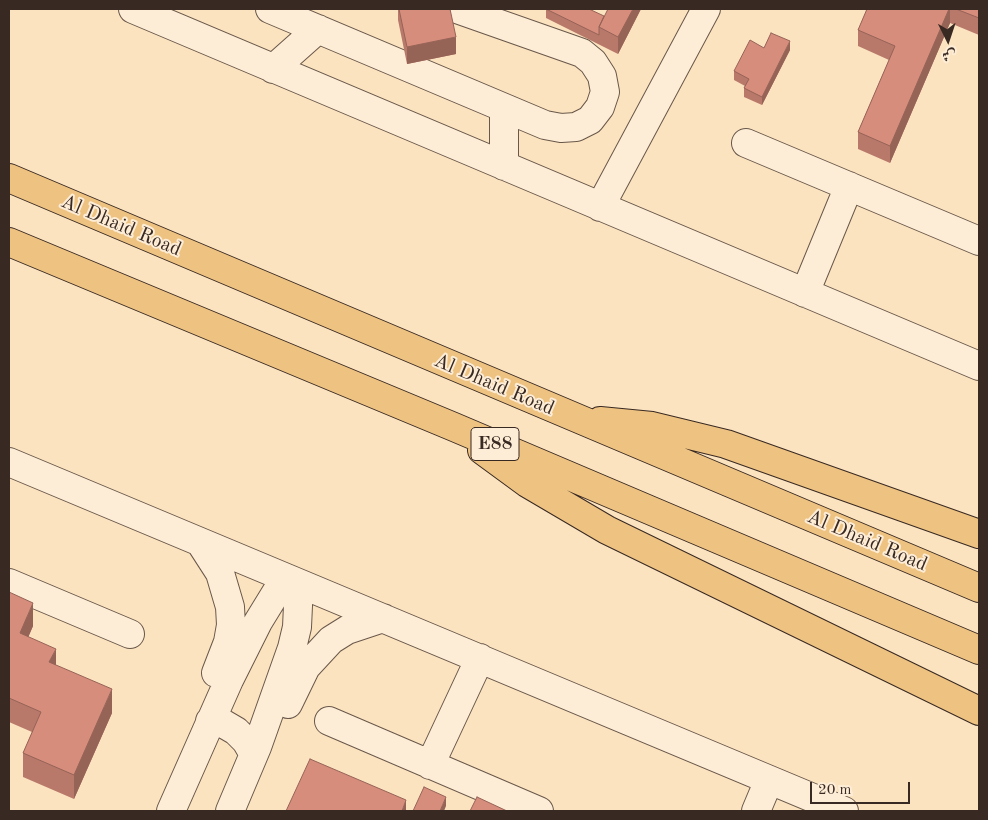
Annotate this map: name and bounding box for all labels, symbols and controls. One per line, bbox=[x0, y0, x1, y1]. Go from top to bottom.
north arrow bbox=[923, 15, 973, 65]
text: ش bbox=[942, 47, 956, 62]
street label: Al Dhaid Road bbox=[57, 190, 185, 262]
street label: Al Dhaid Road bbox=[430, 349, 558, 421]
road number: E88 bbox=[471, 428, 519, 460]
street label: Al Dhaid Road bbox=[803, 505, 931, 577]
scale bar bbox=[813, 772, 913, 804]
text: 20 m bbox=[818, 783, 852, 798]

